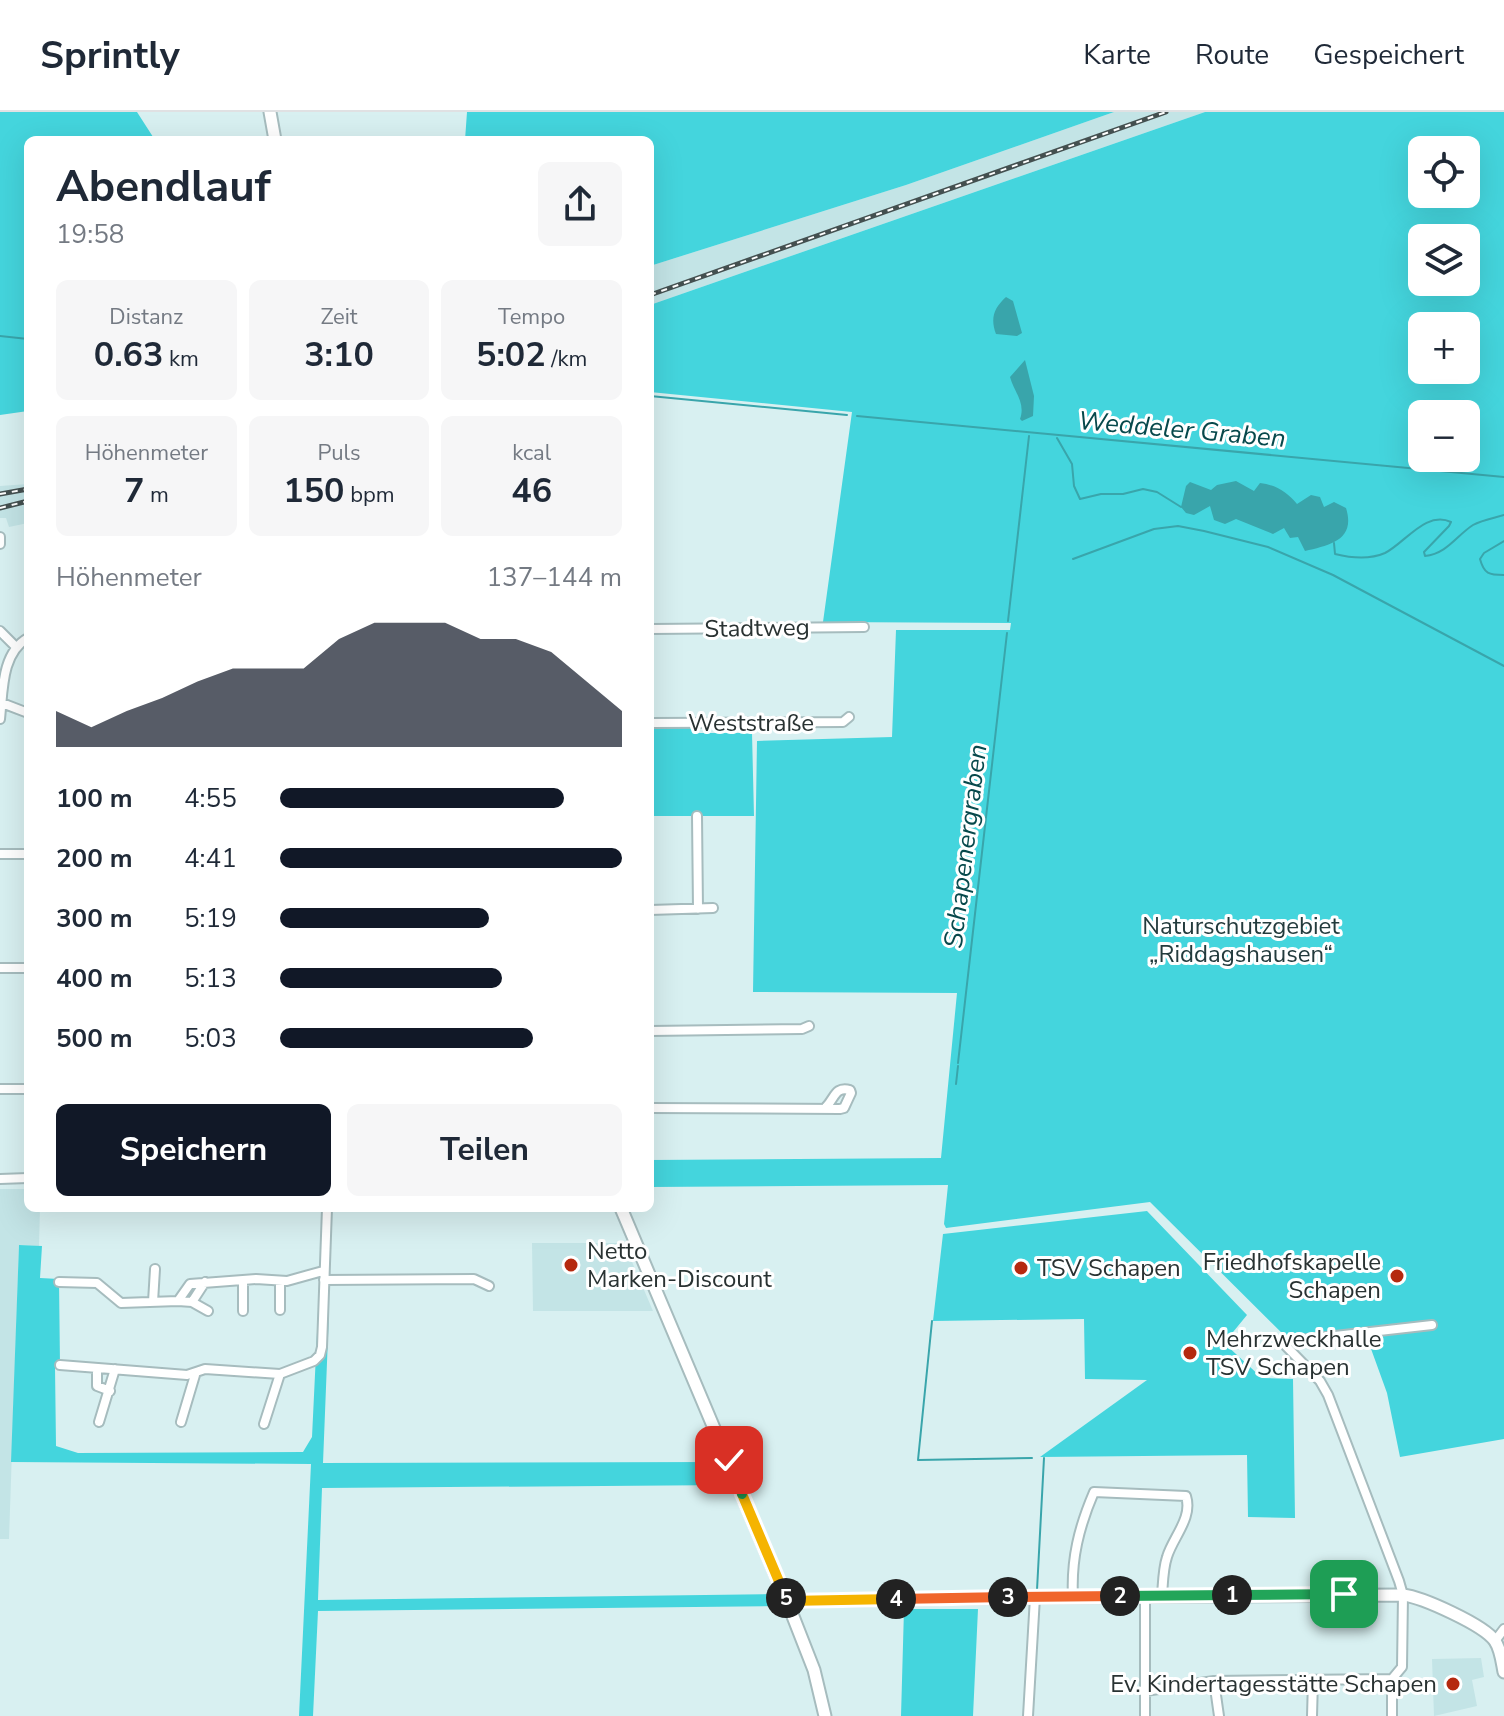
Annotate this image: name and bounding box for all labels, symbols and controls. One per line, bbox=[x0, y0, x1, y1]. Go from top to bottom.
text: Sprintly bbox=[40, 30, 180, 81]
text: Karte bbox=[1083, 36, 1151, 74]
text: Route bbox=[1195, 36, 1269, 74]
text: Gespeichert bbox=[1313, 36, 1464, 74]
map controls bbox=[1408, 136, 1480, 472]
button: locate bbox=[1408, 136, 1480, 208]
text: Abendlauf bbox=[56, 157, 271, 217]
button: share bbox=[538, 162, 622, 246]
text: 19:58 bbox=[56, 217, 124, 252]
button: layers bbox=[1408, 224, 1480, 296]
text: Distanz bbox=[109, 302, 183, 332]
text: Zeit bbox=[320, 302, 358, 332]
text: Tempo bbox=[498, 302, 565, 332]
button: + bbox=[1408, 312, 1480, 384]
text: 0.63 bbox=[94, 332, 163, 378]
text: 3:10 bbox=[304, 332, 374, 378]
text: 5:02 bbox=[476, 332, 546, 378]
text: km bbox=[163, 344, 199, 374]
text: /km bbox=[546, 344, 587, 374]
button: − bbox=[1408, 400, 1480, 472]
water label: Weddeler Graben bbox=[1077, 403, 1287, 456]
text: Höhenmeter bbox=[85, 438, 208, 468]
text: Puls bbox=[317, 438, 361, 468]
text: kcal bbox=[512, 438, 551, 468]
text: 7 bbox=[124, 468, 144, 514]
text: 150 bbox=[283, 468, 345, 514]
text: 46 bbox=[511, 468, 552, 514]
text: m bbox=[144, 480, 169, 510]
text: bpm bbox=[345, 480, 395, 510]
text: Höhenmeter bbox=[56, 560, 202, 595]
text: 137–144 m bbox=[486, 560, 622, 595]
street label: Stadtweg bbox=[704, 611, 810, 645]
street label: Weststraße bbox=[688, 707, 814, 739]
water label: Schapenergraben bbox=[936, 742, 995, 950]
text: 100 m bbox=[56, 781, 133, 816]
text: 4:55 bbox=[184, 781, 237, 816]
text: 200 m bbox=[56, 841, 133, 876]
text: 4:41 bbox=[184, 841, 237, 876]
text: 300 m bbox=[56, 901, 133, 936]
text: 5:19 bbox=[184, 901, 237, 936]
park label: Naturschutzgebiet „Riddagshausen“ bbox=[1142, 910, 1340, 970]
text: 400 m bbox=[56, 961, 133, 996]
text: 5:13 bbox=[184, 961, 237, 996]
text: 500 m bbox=[56, 1021, 133, 1056]
text: 5:03 bbox=[184, 1021, 237, 1056]
button: Speichern bbox=[56, 1104, 331, 1196]
button: Teilen bbox=[347, 1104, 622, 1196]
place label: Netto Marken-Discount bbox=[587, 1235, 772, 1295]
place label: Friedhofskapelle Schapen bbox=[1203, 1246, 1381, 1306]
place label: TSV Schapen bbox=[1037, 1252, 1181, 1284]
marker: Netto Marken-Discount bbox=[562, 1256, 580, 1274]
marker: TSV Schapen bbox=[1012, 1259, 1030, 1277]
marker: Friedhofskapelle Schapen bbox=[1388, 1267, 1406, 1285]
place label: Mehrzweckhalle TSV Schapen bbox=[1206, 1323, 1382, 1383]
marker: Mehrzweckhalle TSV Schapen bbox=[1181, 1344, 1199, 1362]
pin bbox=[695, 1426, 763, 1494]
icon: check bbox=[707, 1438, 751, 1482]
pin bbox=[1310, 1560, 1378, 1628]
icon: arrive bbox=[1322, 1572, 1366, 1616]
pin: 1 bbox=[1212, 1575, 1252, 1615]
pin: 2 bbox=[1100, 1576, 1140, 1616]
pin: 3 bbox=[988, 1577, 1028, 1617]
pin: 5 bbox=[766, 1578, 806, 1618]
pin: 4 bbox=[876, 1579, 916, 1619]
text: 1 bbox=[1225, 1580, 1239, 1610]
text: 2 bbox=[1113, 1581, 1127, 1611]
text: 3 bbox=[1001, 1582, 1015, 1612]
text: 5 bbox=[779, 1583, 793, 1613]
text: 4 bbox=[889, 1584, 903, 1614]
place label: Ev. Kindertagesstätte Schapen bbox=[1110, 1668, 1437, 1700]
marker: Ev. Kindertagesstätte Schapen bbox=[1444, 1675, 1462, 1693]

